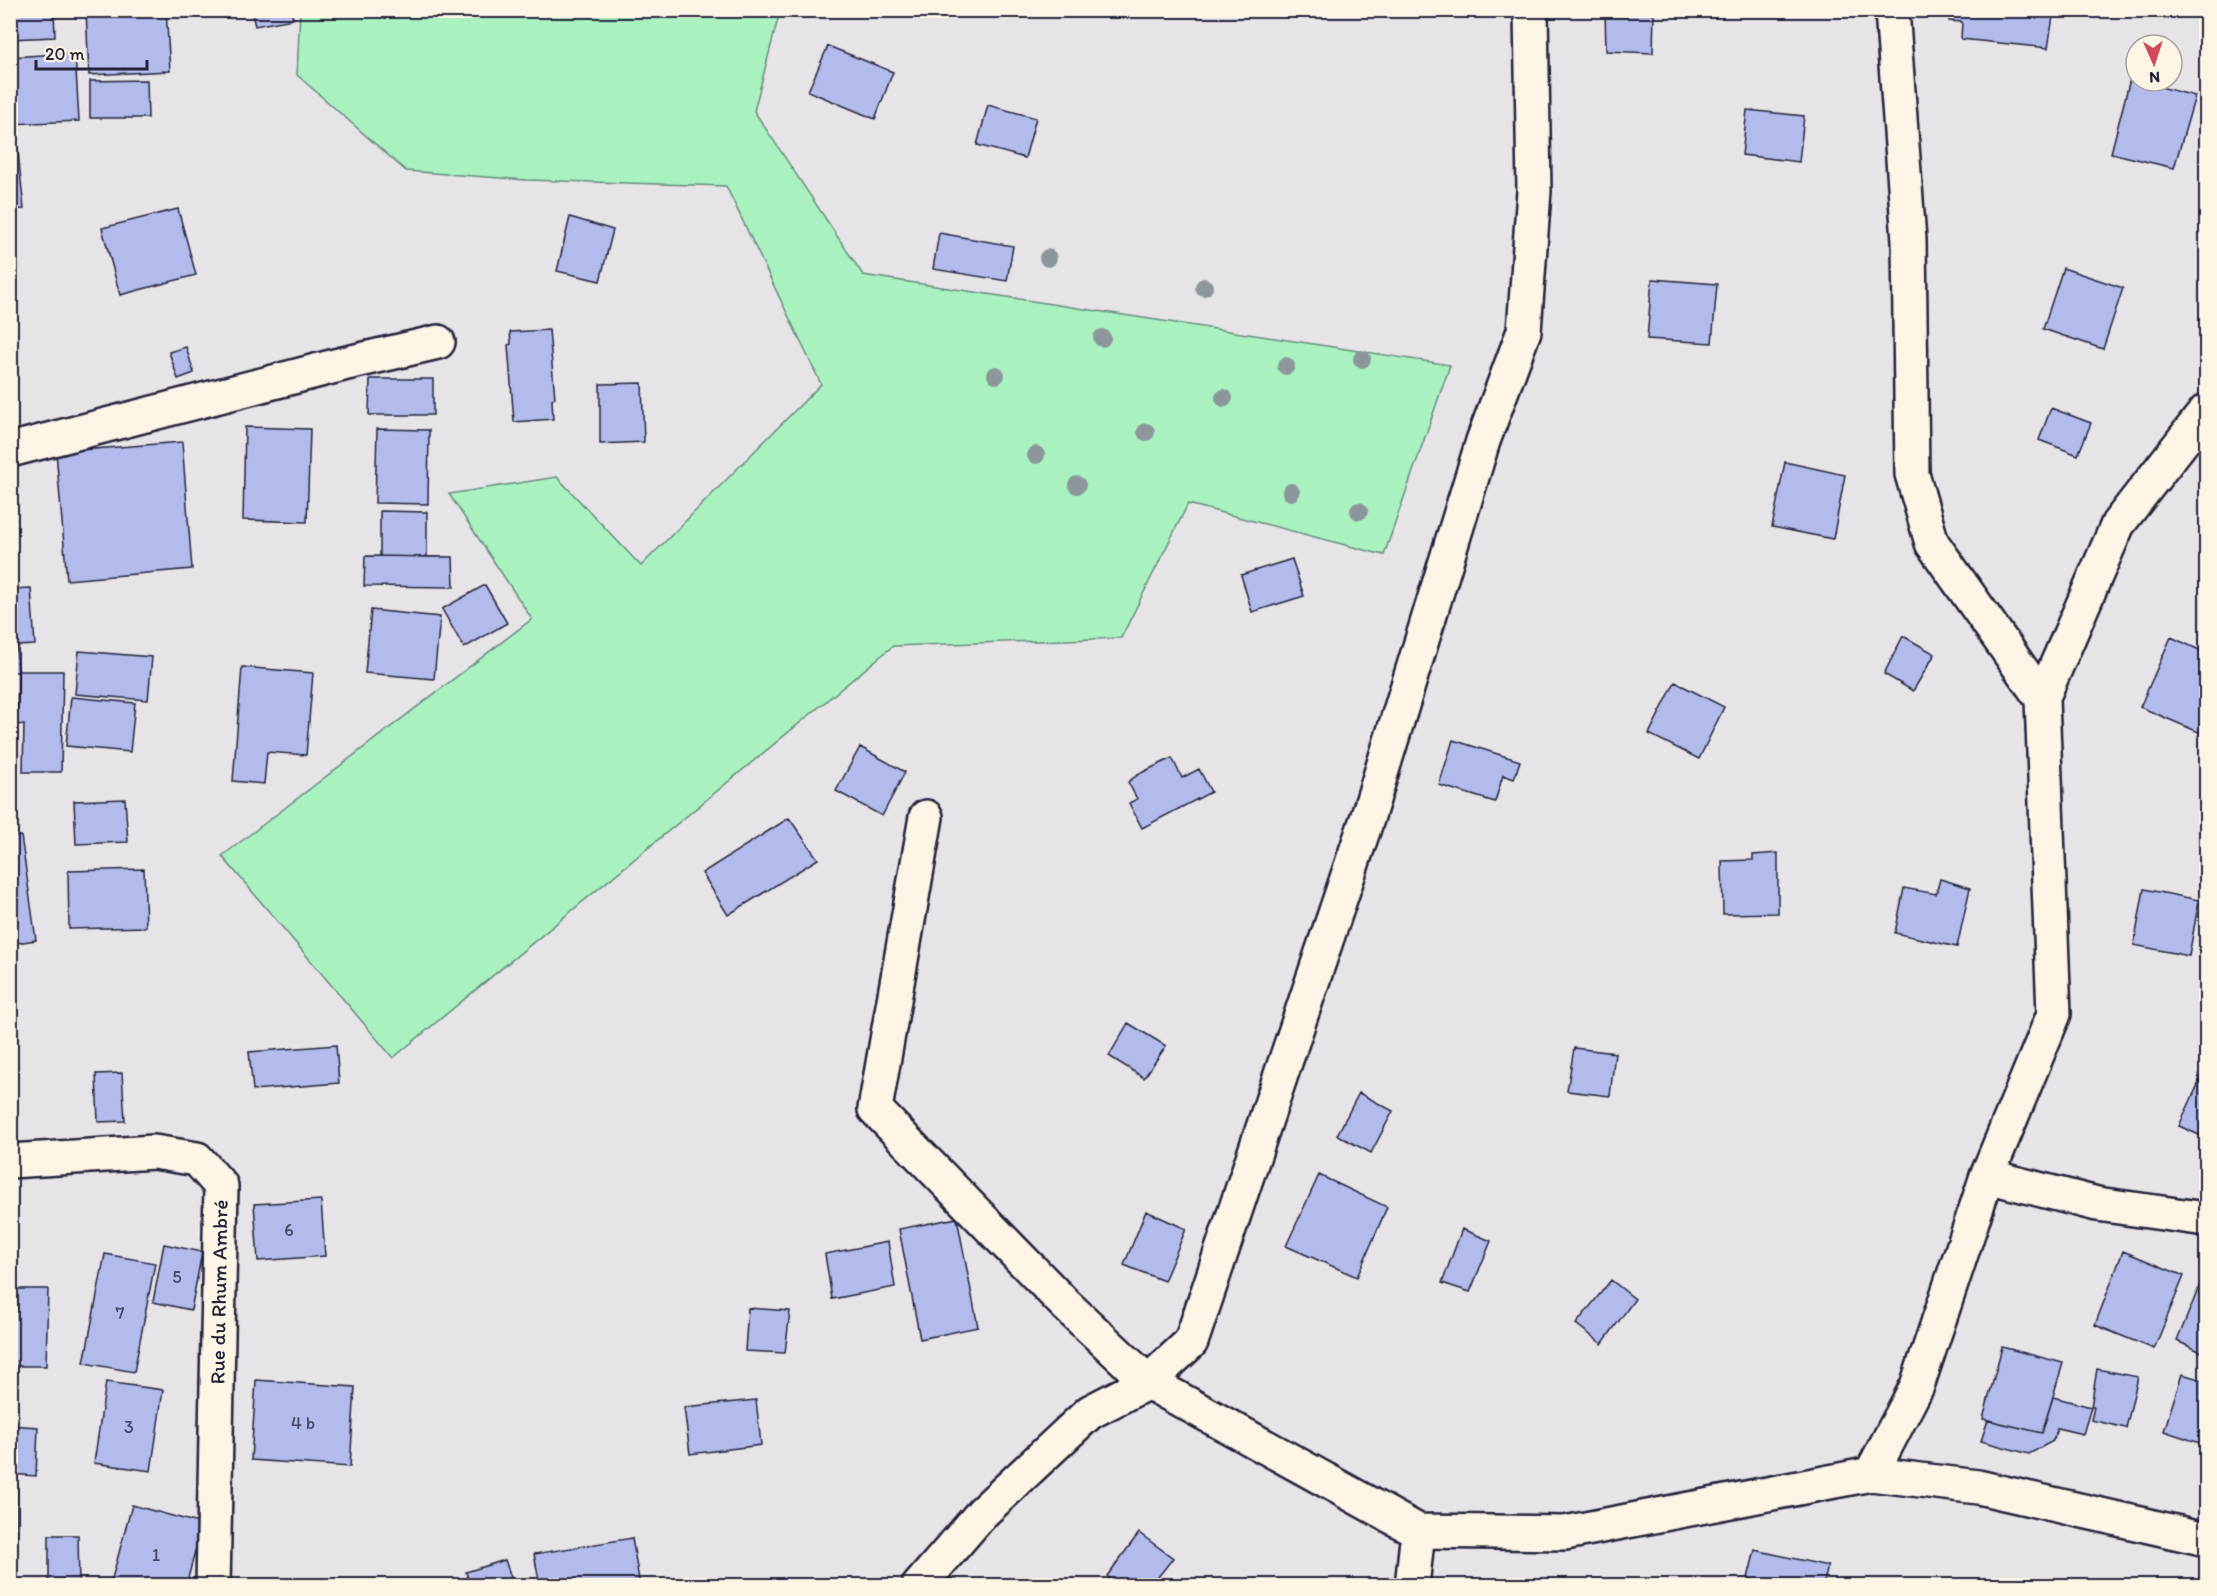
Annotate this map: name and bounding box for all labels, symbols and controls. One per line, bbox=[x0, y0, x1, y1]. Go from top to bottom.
scale bar bbox=[36, 33, 147, 71]
north arrow bbox=[2124, 33, 2184, 93]
text: 20 m bbox=[45, 43, 85, 65]
text: N bbox=[2149, 68, 2161, 87]
street label: Rue du Rhum Ambré bbox=[204, 1199, 233, 1385]
house number: 6 bbox=[284, 1219, 294, 1241]
house number: 5 bbox=[172, 1266, 182, 1288]
house number: 7 bbox=[116, 1302, 125, 1324]
house number: 4 b bbox=[291, 1412, 315, 1434]
house number: 3 bbox=[124, 1416, 134, 1438]
house number: 1 bbox=[152, 1544, 160, 1566]

